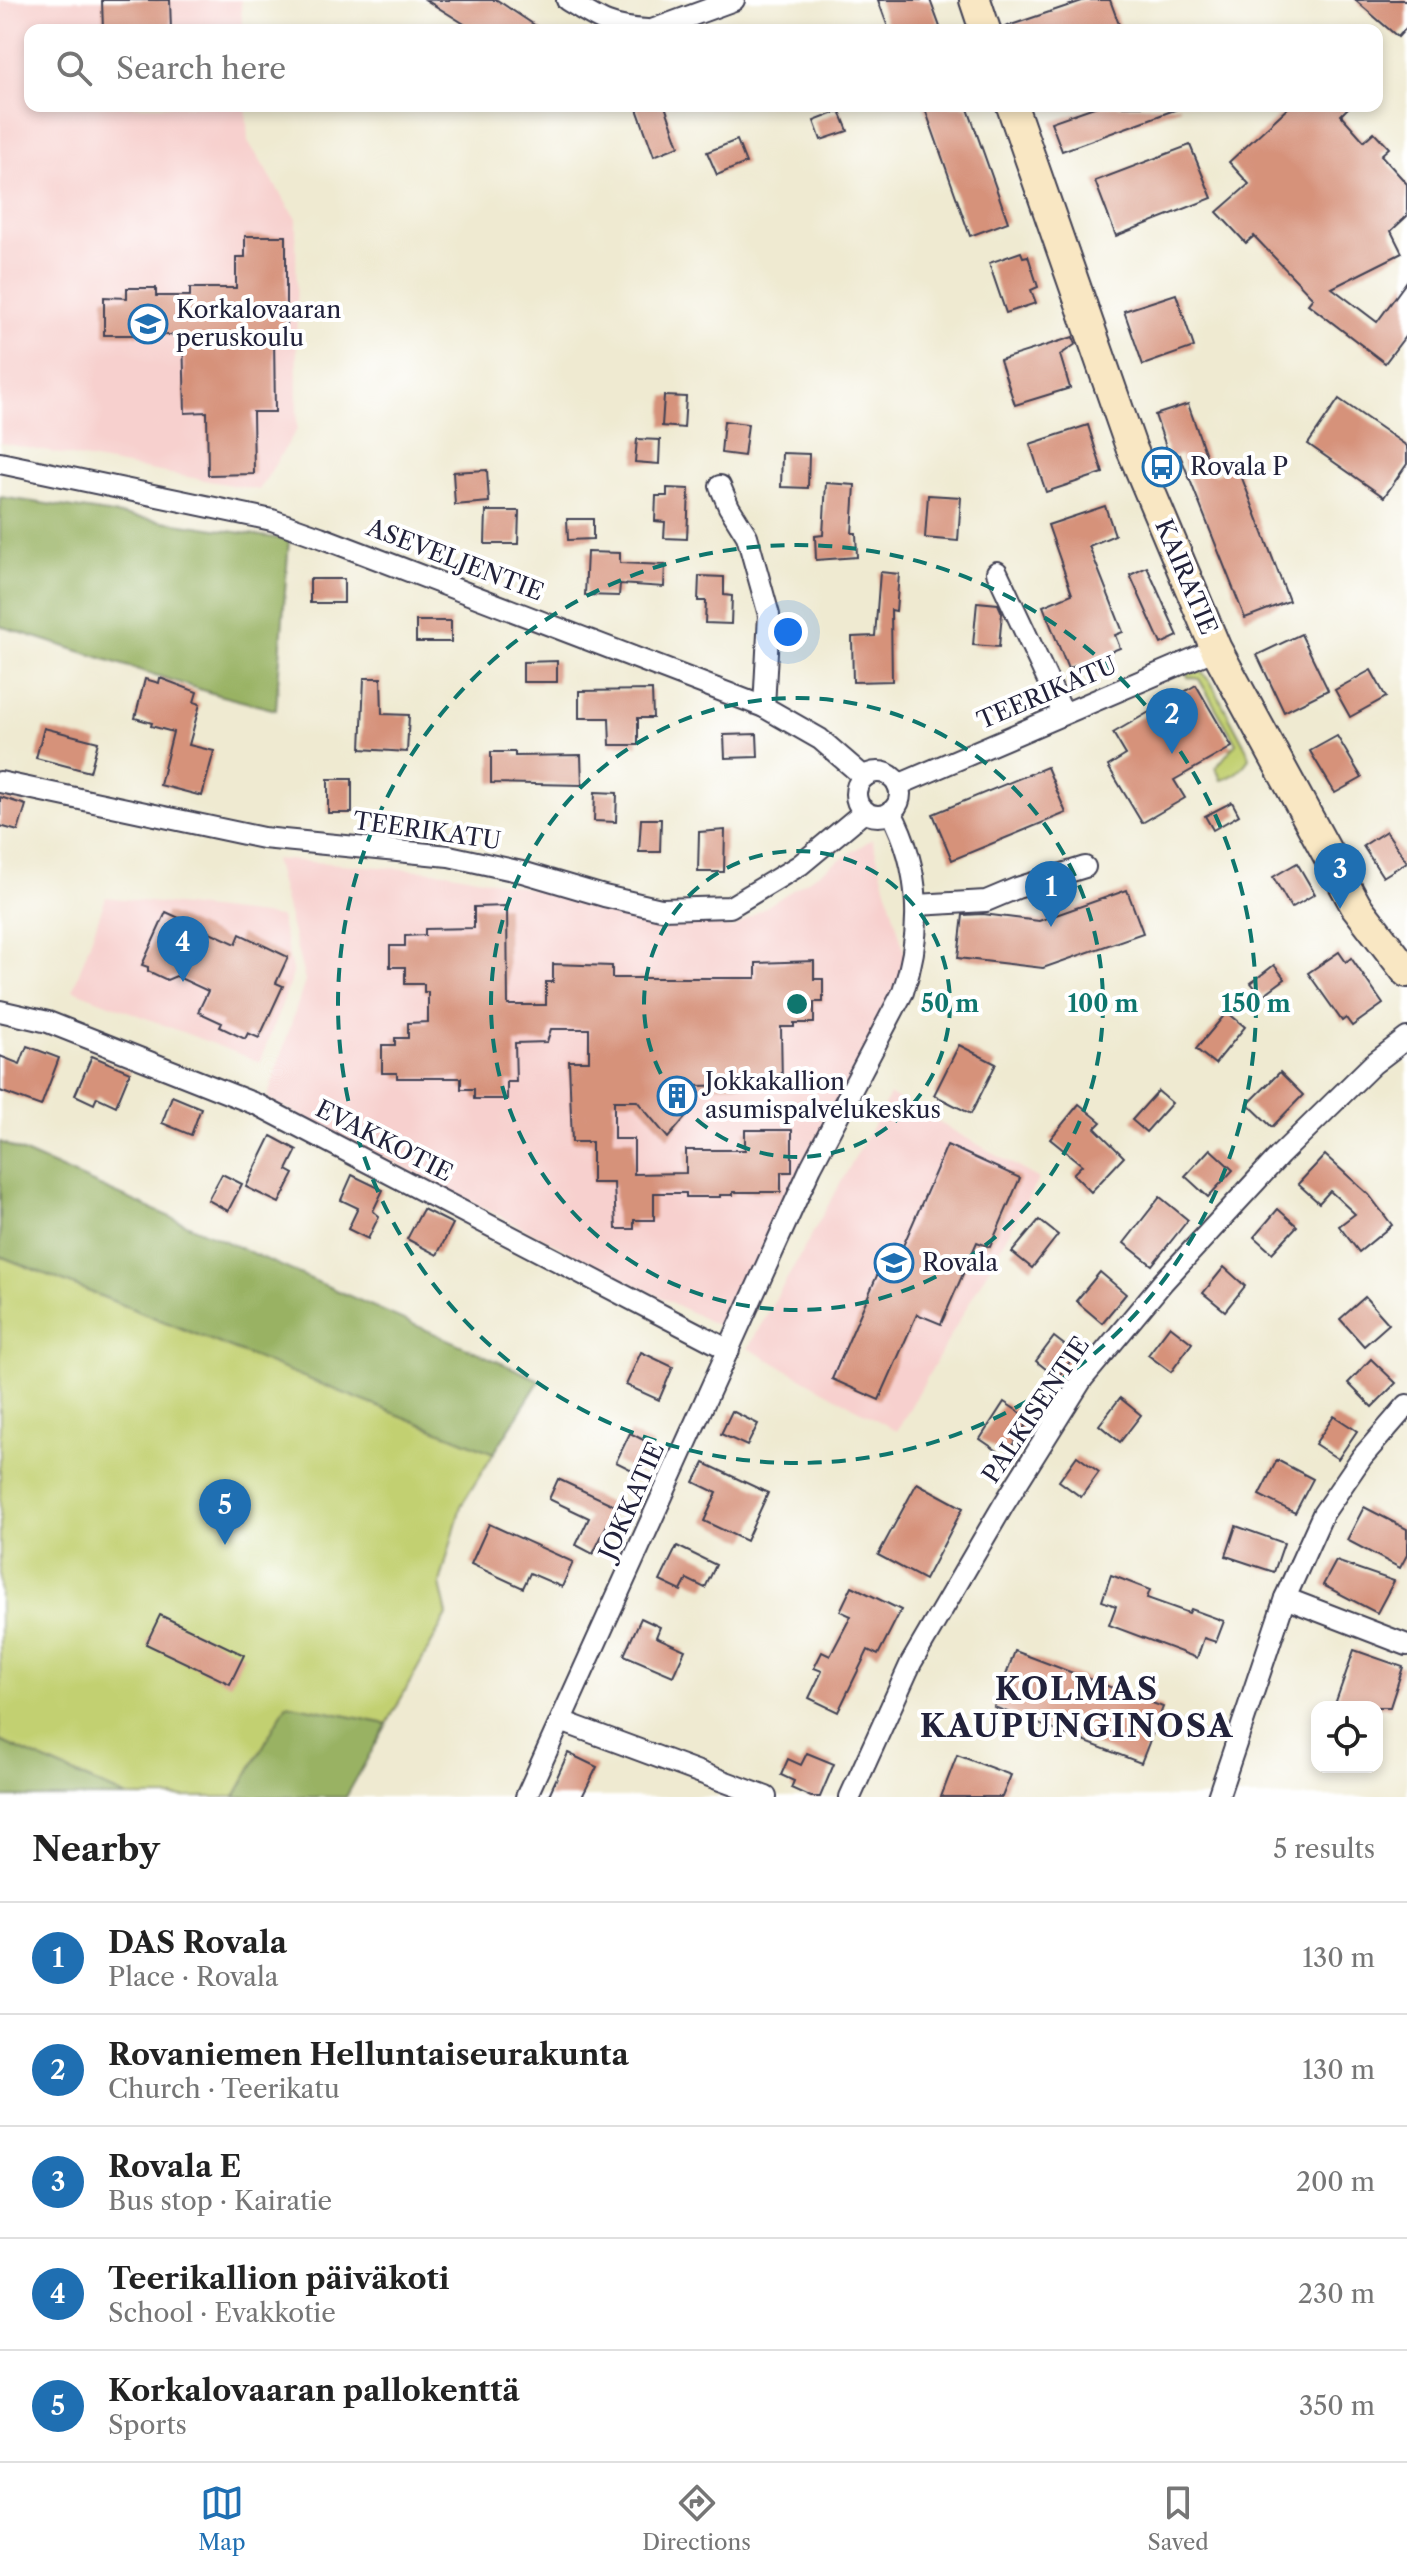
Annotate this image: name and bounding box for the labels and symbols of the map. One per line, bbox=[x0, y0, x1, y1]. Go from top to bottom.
place label: Korkalovaaran peruskoulu bbox=[176, 295, 341, 352]
school or university icon: Korkalovaaran peruskoulu bbox=[127, 303, 169, 345]
bus stop icon: Rovala P bbox=[1141, 446, 1183, 488]
place label: Rovala P bbox=[1190, 452, 1288, 481]
street label: ASEVELJENTIE bbox=[362, 512, 548, 607]
street label: KAIRATIE bbox=[1149, 515, 1224, 639]
your location bbox=[768, 612, 808, 652]
street label: TEERIKATU bbox=[973, 650, 1121, 735]
pin: 2 bbox=[1146, 688, 1198, 754]
street label: TEERIKATU bbox=[351, 806, 503, 855]
pin: 3 bbox=[1314, 843, 1366, 909]
pin: 1 bbox=[1025, 861, 1077, 927]
pin: 4 bbox=[157, 916, 209, 982]
text: 50 m bbox=[921, 989, 979, 1018]
text: 100 m bbox=[1067, 989, 1139, 1018]
text: 150 m bbox=[1221, 989, 1291, 1018]
centre of rings bbox=[783, 990, 811, 1018]
place label: Jokkakallion asumispalvelukeskus bbox=[701, 1067, 941, 1124]
building icon: Jokkakallion asumispalvelukeskus bbox=[656, 1075, 698, 1117]
street label: EVAKKOTIE bbox=[311, 1094, 457, 1187]
school or university icon: Rovala bbox=[873, 1242, 915, 1284]
place label: Rovala bbox=[922, 1248, 998, 1277]
street label: PALKISENTIE bbox=[976, 1331, 1095, 1488]
street label: JOKKATIE bbox=[591, 1438, 670, 1568]
pin: 5 bbox=[199, 1479, 251, 1545]
district label: KOLMAS KAUPUNGINOSA bbox=[920, 1669, 1234, 1745]

